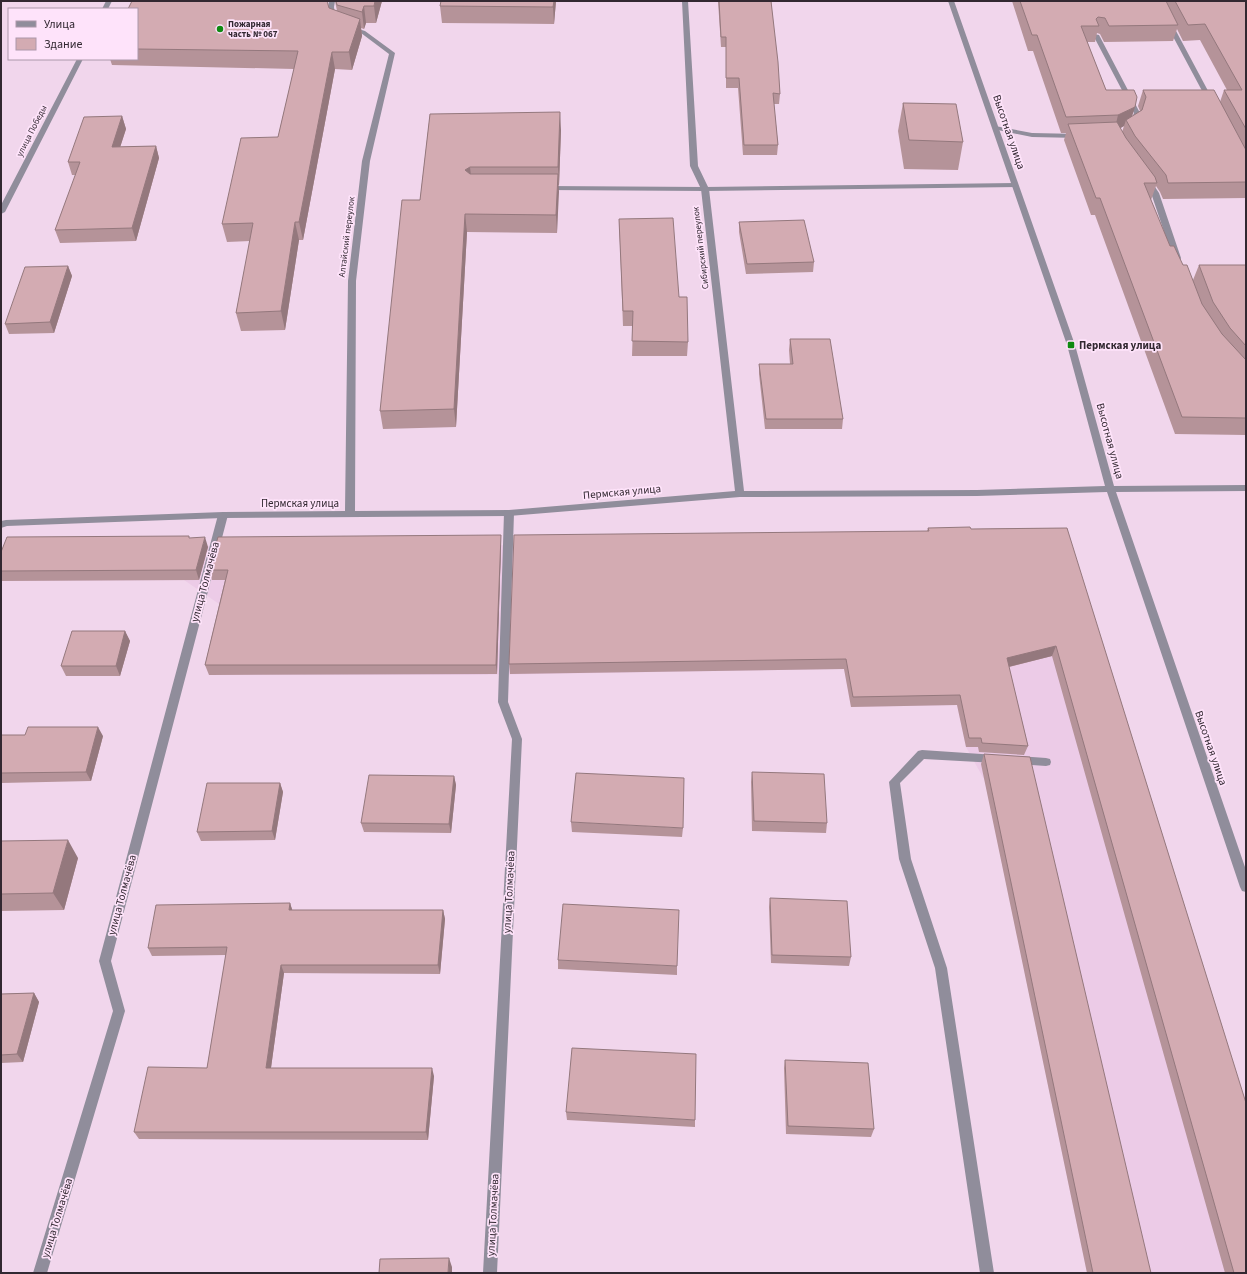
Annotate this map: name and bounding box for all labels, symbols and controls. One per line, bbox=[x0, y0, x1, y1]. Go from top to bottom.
legend bbox=[8, 8, 138, 60]
text: Улица bbox=[44, 16, 75, 33]
place label: Пожарная часть № 067 bbox=[228, 18, 278, 41]
marker: Пожарная часть № 067 bbox=[215, 24, 225, 34]
text: Здание bbox=[44, 36, 83, 53]
street label: Высотная улица bbox=[989, 93, 1029, 171]
street label: улица Победы bbox=[13, 103, 51, 159]
street label: Алтайский переулок bbox=[336, 195, 358, 278]
street label: Сибирский переулок bbox=[689, 206, 713, 290]
place label: Пермская улица bbox=[1079, 338, 1162, 353]
marker: Пермская улица bbox=[1066, 340, 1076, 350]
street label: Высотная улица bbox=[1093, 401, 1127, 481]
street label: Пермская улица bbox=[582, 481, 662, 503]
street label: Пермская улица bbox=[261, 496, 339, 511]
street label: улица Толмачёва bbox=[187, 540, 223, 624]
street label: Высотная улица bbox=[1191, 709, 1231, 787]
street label: улица Толмачёва bbox=[499, 850, 519, 934]
street label: улица Толмачёва bbox=[104, 853, 140, 937]
street label: улица Толмачёва bbox=[483, 1173, 503, 1257]
street label: улица Толмачёва bbox=[38, 1176, 76, 1260]

